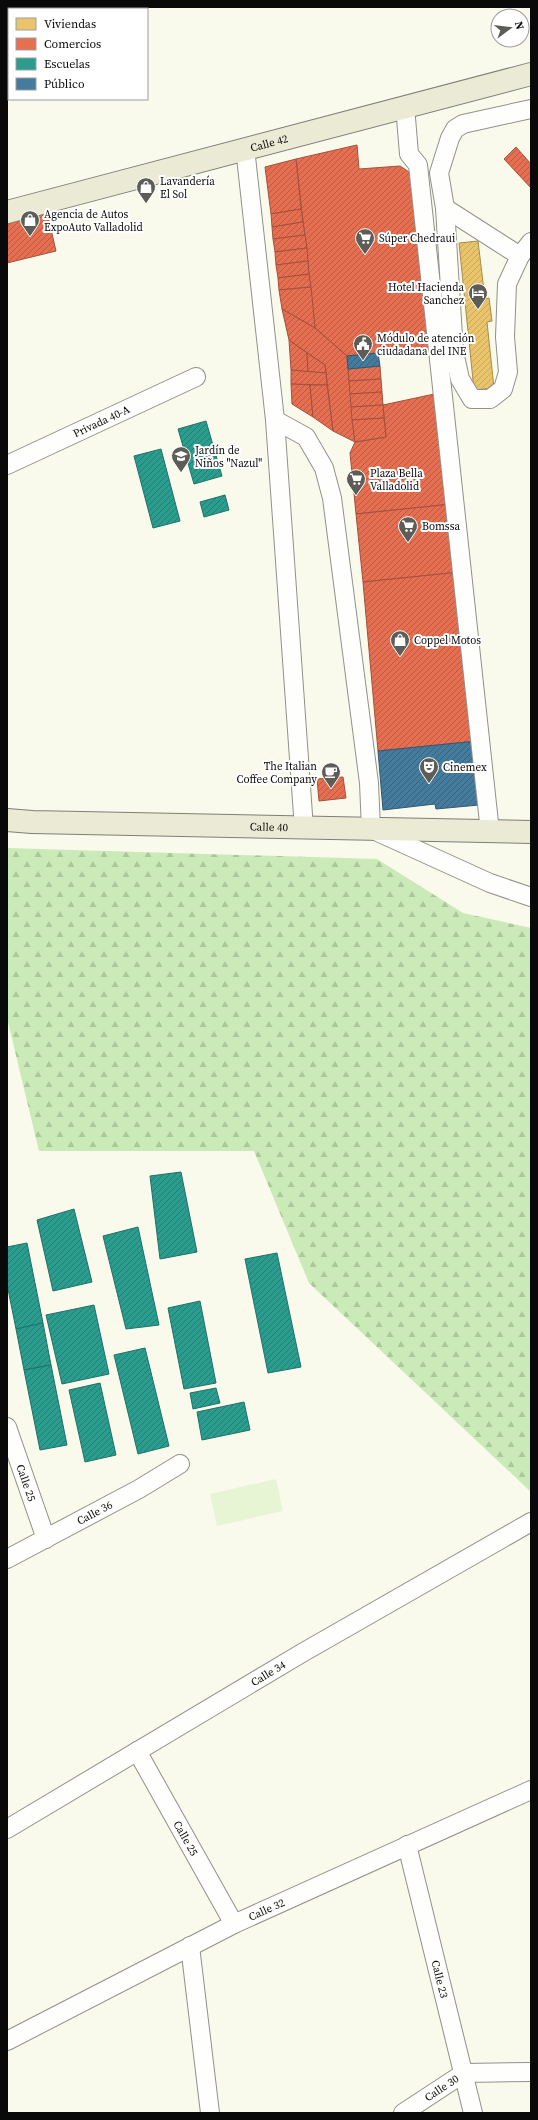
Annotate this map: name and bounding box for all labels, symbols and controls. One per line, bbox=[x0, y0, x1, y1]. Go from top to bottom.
legend bbox=[8, 8, 148, 100]
north arrow bbox=[490, 8, 530, 48]
text: Viviendas bbox=[44, 16, 96, 32]
text: N bbox=[511, 20, 527, 31]
text: Comercios bbox=[44, 36, 101, 52]
text: Escuelas bbox=[44, 56, 90, 72]
text: Público bbox=[44, 76, 85, 92]
street label: Calle 42 bbox=[249, 131, 290, 155]
place label: Lavandería El Sol bbox=[160, 174, 215, 202]
shop icon: Lavandería El Sol bbox=[135, 176, 157, 204]
place label: Agencia de Autos ExpoAuto Valladolid bbox=[44, 207, 143, 235]
shop icon: Agencia de Autos ExpoAuto Valladolid bbox=[19, 209, 41, 237]
supermarket icon: Súper Chedraui bbox=[354, 227, 376, 255]
place label: Súper Chedraui bbox=[379, 231, 455, 246]
place label: Hotel Hacienda Sanchez bbox=[388, 280, 464, 308]
hotel icon: Hotel Hacienda Sanchez bbox=[467, 282, 489, 310]
place label: Módulo de atención ciudadana del INE bbox=[377, 331, 475, 359]
public building icon: Módulo de atención ciudadana del INE bbox=[352, 333, 374, 361]
street label: Privada 40-A bbox=[71, 401, 133, 441]
place label: Jardín de Niños "Nazul" bbox=[194, 443, 262, 471]
school or university icon: Jardín de Niños "Nazul" bbox=[170, 445, 192, 473]
place label: Plaza Bella Valladolid bbox=[370, 466, 423, 494]
supermarket icon: Plaza Bella Valladolid bbox=[345, 468, 367, 496]
supermarket icon: Bomssa bbox=[397, 515, 419, 543]
place label: Bomssa bbox=[422, 519, 460, 534]
shop icon: Coppel Motos bbox=[389, 629, 411, 657]
place label: Coppel Motos bbox=[414, 633, 481, 648]
theatre icon: Cinemex bbox=[418, 756, 440, 784]
place label: The Italian Coffee Company bbox=[237, 759, 317, 787]
place label: Cinemex bbox=[443, 760, 487, 775]
cafe icon: The Italian Coffee Company bbox=[320, 761, 342, 789]
street label: Calle 40 bbox=[250, 819, 289, 835]
street label: Calle 25 bbox=[13, 1462, 40, 1504]
street label: Calle 36 bbox=[74, 1497, 115, 1528]
street label: Calle 34 bbox=[248, 1657, 289, 1690]
street label: Calle 25 bbox=[170, 1818, 202, 1859]
street label: Calle 32 bbox=[246, 1894, 287, 1924]
street label: Calle 23 bbox=[428, 1959, 452, 2000]
street label: Calle 30 bbox=[421, 2071, 462, 2105]

